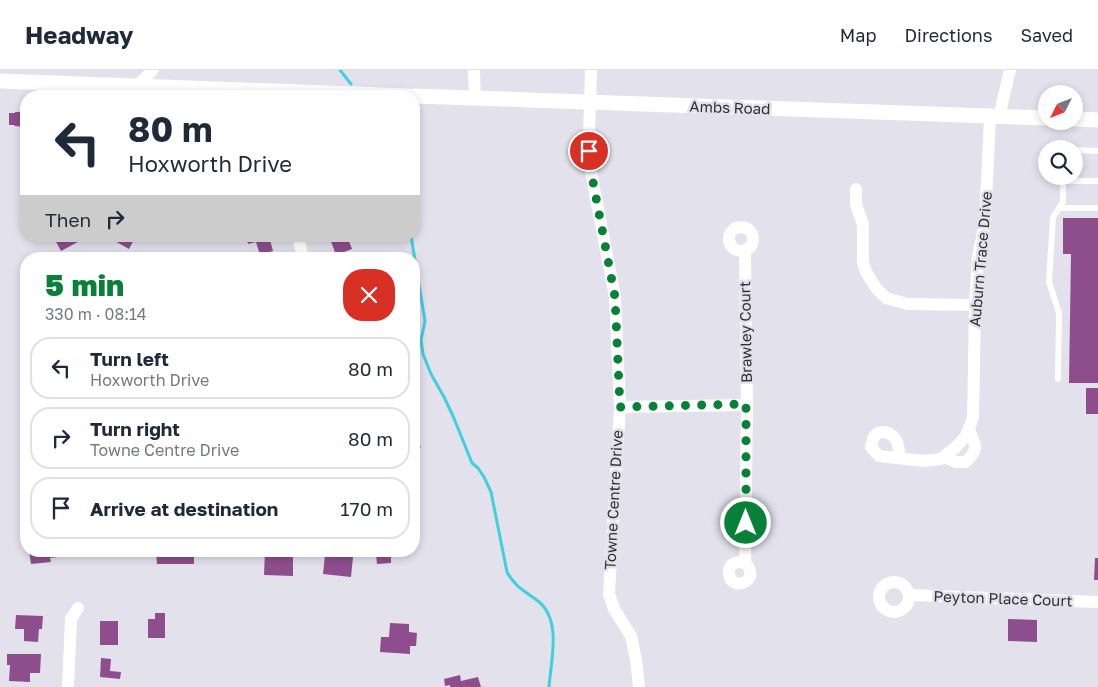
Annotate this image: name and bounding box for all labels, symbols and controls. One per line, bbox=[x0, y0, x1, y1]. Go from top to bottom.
text: Headway bbox=[25, 20, 133, 49]
text: Map bbox=[840, 24, 876, 46]
text: Directions bbox=[904, 24, 992, 46]
text: Saved bbox=[1020, 24, 1073, 46]
north arrow bbox=[1038, 85, 1082, 130]
map controls bbox=[1038, 85, 1083, 185]
street label: Ambs Road bbox=[689, 97, 771, 117]
text: 80 m bbox=[128, 108, 213, 150]
icon: left bbox=[45, 110, 110, 175]
pin bbox=[568, 130, 610, 172]
icon: arrive bbox=[575, 137, 603, 165]
button: search bbox=[1038, 140, 1083, 185]
text: Hoxworth Drive bbox=[128, 150, 292, 177]
street label: Auburn Trace Drive bbox=[965, 190, 995, 327]
icon: right bbox=[101, 205, 129, 233]
text: Then bbox=[45, 208, 91, 231]
text: 5 min bbox=[45, 267, 124, 303]
button: close bbox=[343, 269, 395, 321]
street label: Brawley Court bbox=[735, 281, 755, 383]
text: 330 m · 08:14 bbox=[45, 304, 147, 324]
text: Turn left bbox=[90, 347, 169, 370]
icon: left bbox=[47, 354, 75, 382]
text: 80 m bbox=[348, 357, 393, 380]
text: Hoxworth Drive bbox=[90, 370, 209, 390]
text: Turn right bbox=[90, 417, 180, 440]
icon: right bbox=[47, 424, 75, 452]
text: 80 m bbox=[348, 427, 393, 450]
street label: Towne Centre Drive bbox=[600, 429, 626, 570]
text: Towne Centre Drive bbox=[90, 440, 239, 460]
icon: arrive bbox=[47, 494, 75, 522]
position arrow bbox=[719, 496, 771, 548]
text: Arrive at destination bbox=[90, 497, 278, 520]
text: 170 m bbox=[340, 497, 393, 520]
street label: Peyton Place Court bbox=[933, 587, 1073, 609]

